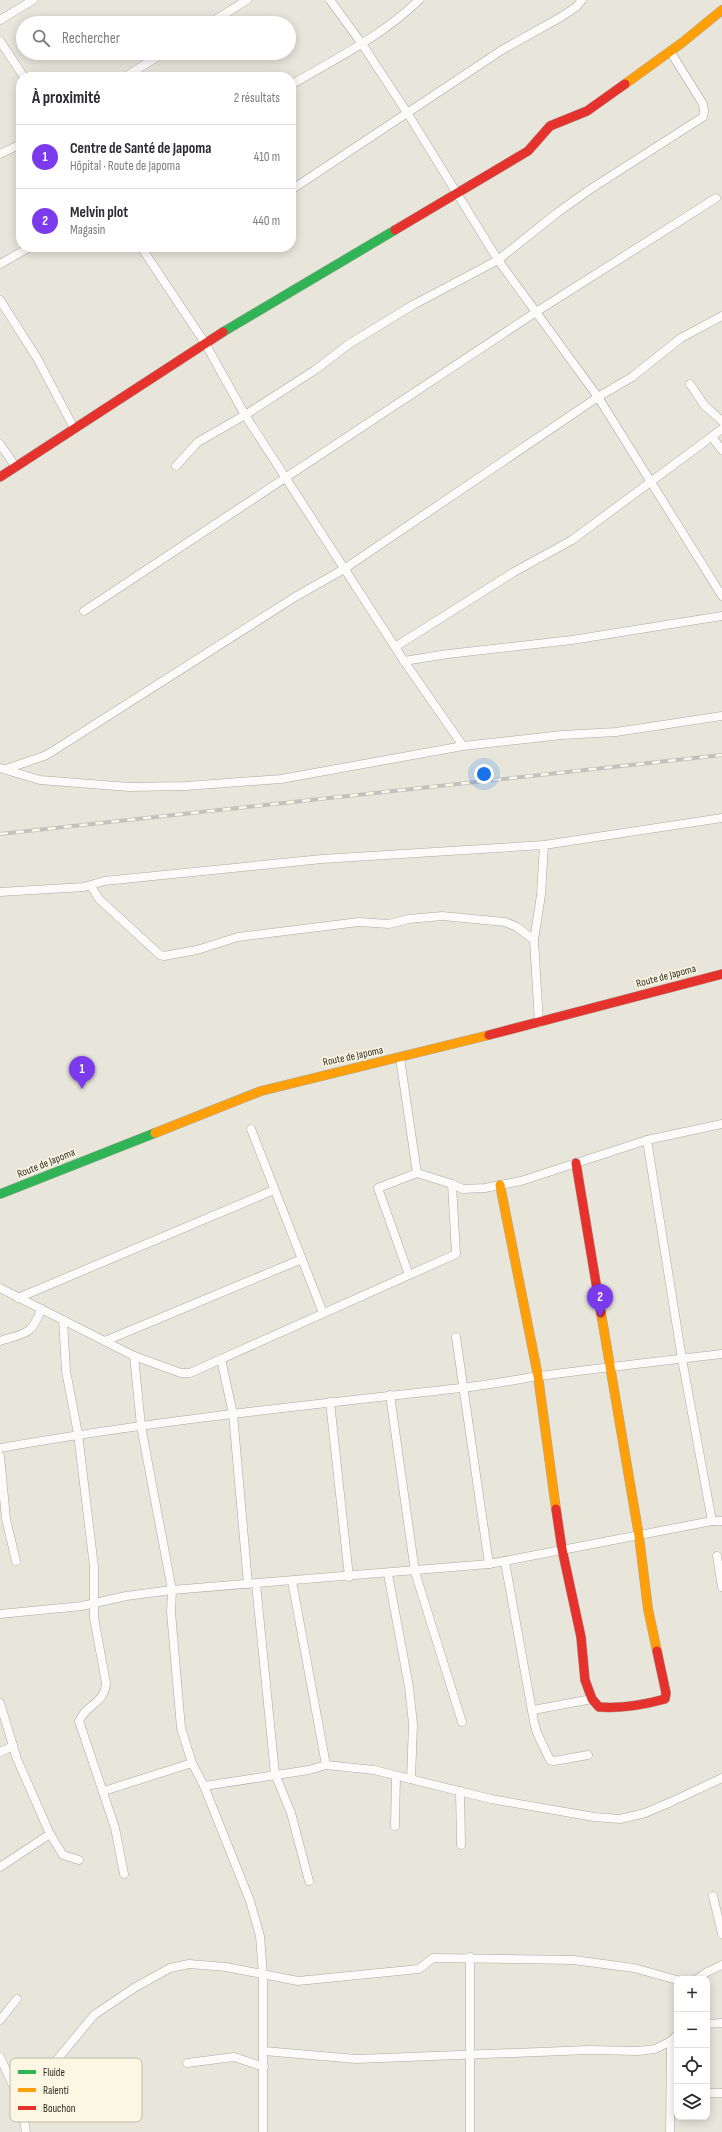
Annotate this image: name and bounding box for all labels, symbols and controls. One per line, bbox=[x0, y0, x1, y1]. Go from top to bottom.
search box bbox=[16, 16, 296, 60]
icon: search bbox=[30, 27, 52, 49]
text: Rechercher bbox=[62, 29, 120, 48]
text: À proximité bbox=[32, 88, 100, 108]
text: 2 résultats bbox=[234, 90, 280, 106]
text: Centre de Santé de Japoma bbox=[70, 139, 211, 158]
text: 1 bbox=[42, 149, 48, 165]
text: 410 m bbox=[254, 149, 280, 165]
text: Hôpital · Route de Japoma bbox=[70, 158, 180, 174]
text: Melvin plot bbox=[70, 203, 128, 222]
text: 2 bbox=[42, 213, 48, 229]
text: 440 m bbox=[253, 213, 280, 229]
text: Magasin bbox=[70, 222, 105, 238]
your location bbox=[474, 764, 494, 784]
street label: Route de Japoma bbox=[635, 962, 697, 990]
street label: Route de Japoma bbox=[322, 1043, 384, 1069]
pin: 1 bbox=[69, 1056, 95, 1089]
street label: Route de Japoma bbox=[15, 1146, 77, 1180]
pin: 2 bbox=[587, 1284, 613, 1317]
map controls bbox=[674, 1976, 710, 2120]
button: + bbox=[674, 1976, 710, 2012]
button: − bbox=[674, 2012, 710, 2048]
button: locate bbox=[674, 2048, 710, 2084]
legend bbox=[10, 2058, 142, 2122]
text: Fluide bbox=[43, 2066, 65, 2079]
text: Ralenti bbox=[43, 2084, 69, 2097]
button: layers bbox=[674, 2084, 710, 2120]
text: Bouchon bbox=[43, 2102, 76, 2115]

